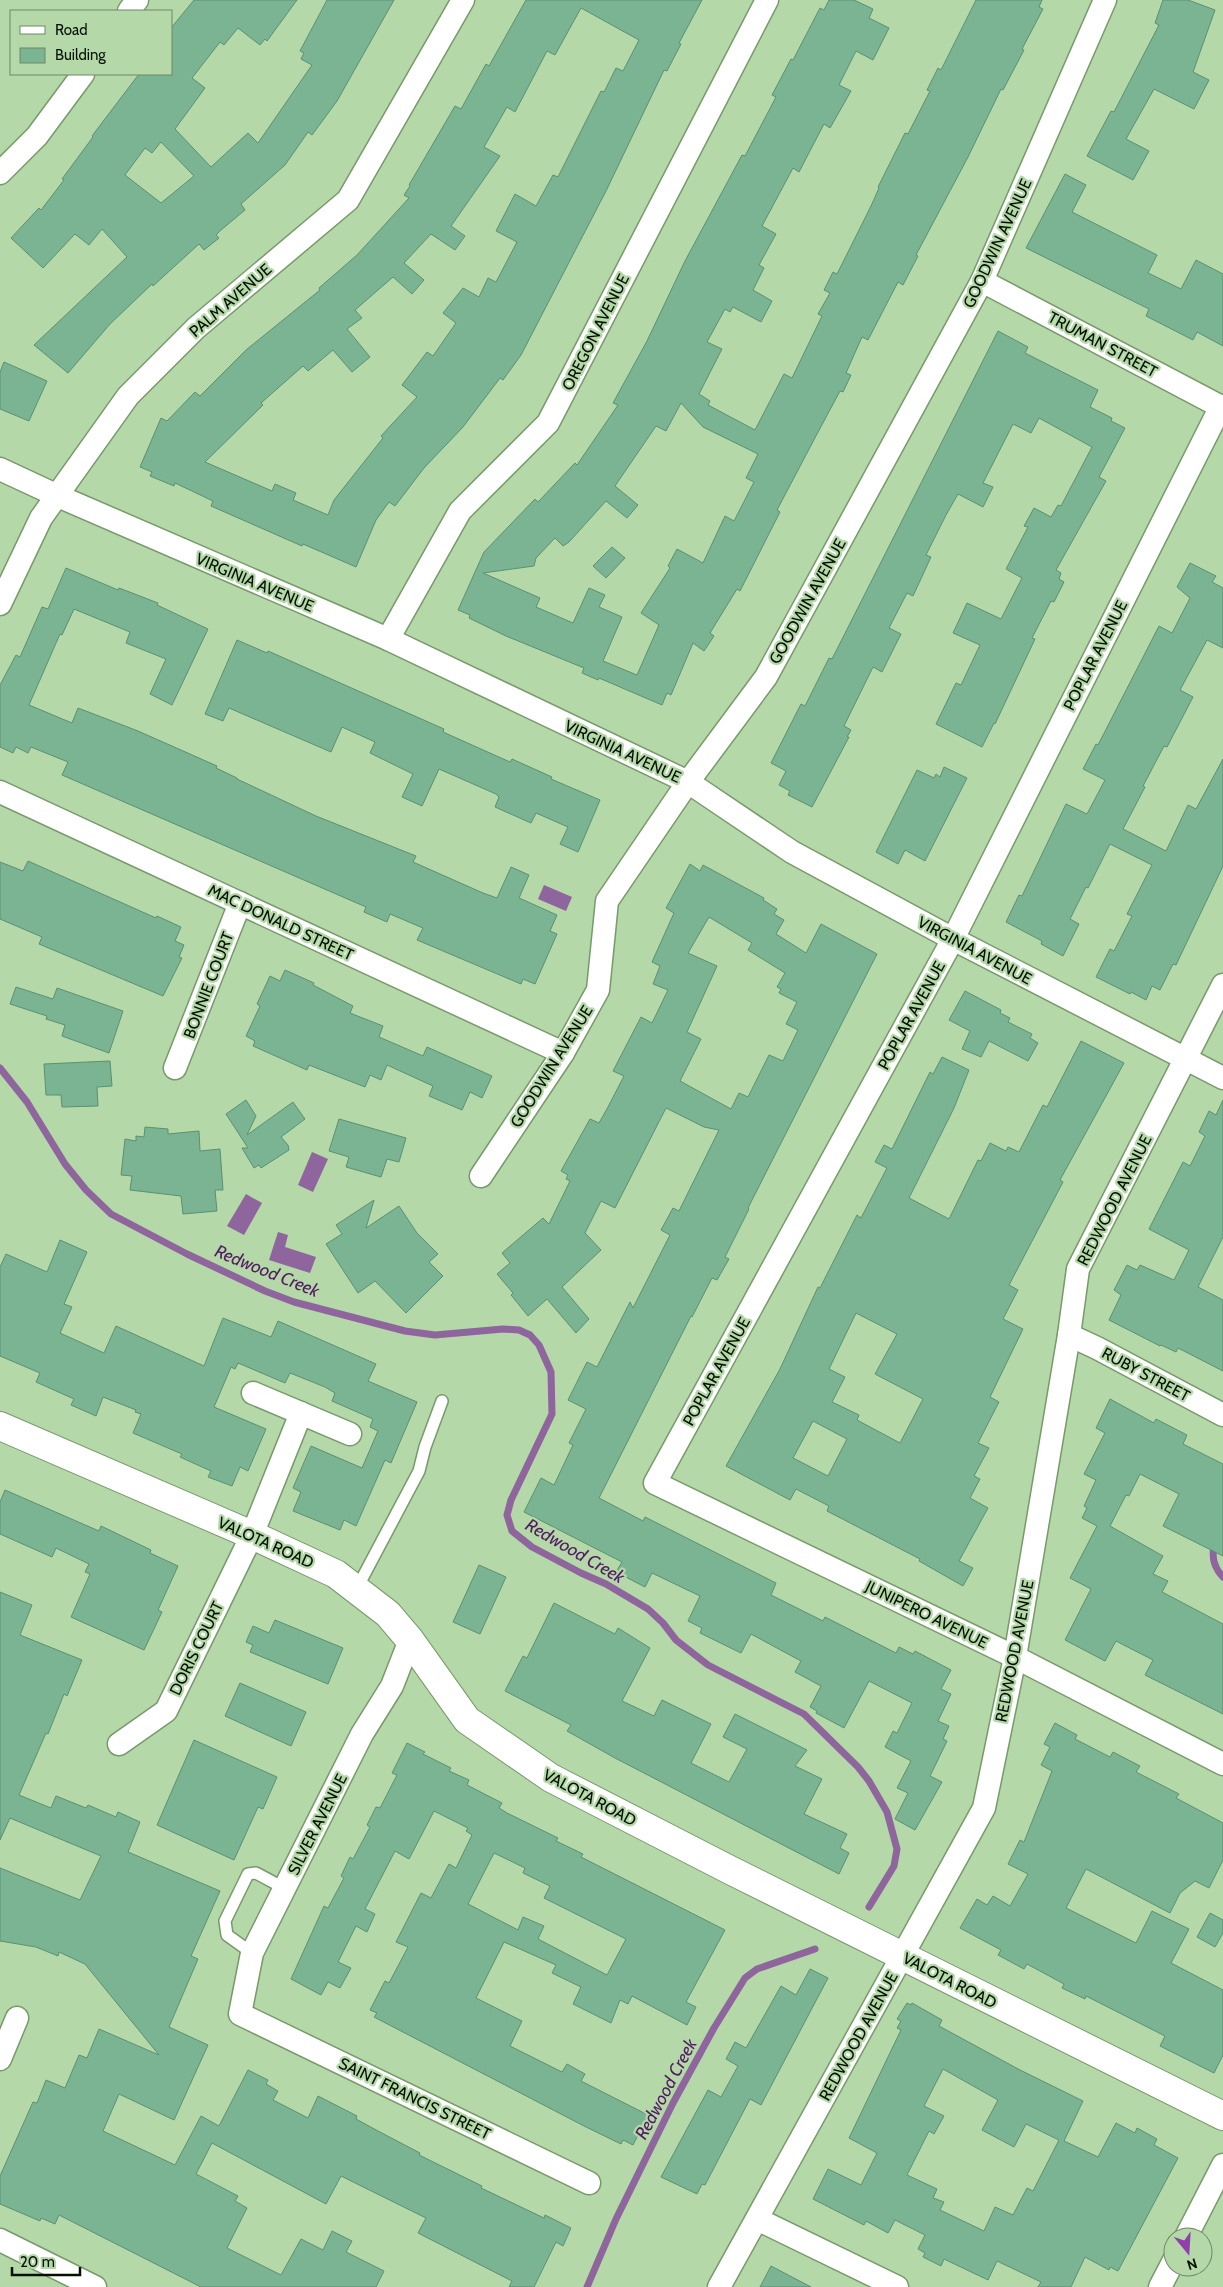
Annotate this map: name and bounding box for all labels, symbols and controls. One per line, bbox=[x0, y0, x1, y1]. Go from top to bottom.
legend bbox=[10, 10, 172, 75]
text: Road bbox=[55, 21, 88, 39]
text: Building bbox=[55, 46, 106, 64]
street label: GOODWIN AVENUE bbox=[959, 175, 1036, 311]
street label: PALM AVENUE bbox=[185, 260, 275, 341]
street label: OREGON AVENUE bbox=[558, 271, 633, 394]
street label: TRUMAN STREET bbox=[1045, 308, 1161, 381]
street label: GOODWIN AVENUE bbox=[765, 535, 850, 667]
street label: VIRGINIA AVENUE bbox=[193, 549, 317, 616]
street label: POPLAR AVENUE bbox=[1059, 597, 1131, 714]
street label: VIRGINIA AVENUE bbox=[561, 716, 684, 787]
street label: MAC DONALD STREET bbox=[205, 880, 357, 965]
street label: VIRGINIA AVENUE bbox=[914, 912, 1035, 989]
street label: BONNIE COURT bbox=[179, 929, 238, 1041]
street label: POPLAR AVENUE bbox=[874, 958, 949, 1073]
street label: GOODWIN AVENUE bbox=[506, 1002, 597, 1131]
street label: REDWOOD AVENUE bbox=[1073, 1132, 1156, 1269]
water label: Redwood Creek bbox=[212, 1240, 324, 1302]
street label: POPLAR AVENUE bbox=[679, 1314, 754, 1429]
street label: RUBY STREET bbox=[1099, 1343, 1193, 1406]
street label: VALOTA ROAD bbox=[215, 1513, 317, 1572]
water label: Redwood Creek bbox=[522, 1514, 630, 1589]
street label: JUNIPERO AVENUE bbox=[861, 1576, 991, 1652]
street label: REDWOOD AVENUE bbox=[991, 1578, 1038, 1724]
street label: DORIS COURT bbox=[166, 1598, 228, 1698]
street label: VALOTA ROAD bbox=[540, 1765, 640, 1830]
street label: SILVER AVENUE bbox=[284, 1770, 351, 1878]
street label: VALOTA ROAD bbox=[900, 1949, 1000, 2012]
street label: REDWOOD AVENUE bbox=[815, 1968, 902, 2104]
water label: Redwood Creek bbox=[630, 2034, 702, 2143]
street label: SAINT FRANCIS STREET bbox=[336, 2053, 494, 2144]
north arrow bbox=[1163, 2227, 1213, 2277]
scale bar bbox=[12, 2244, 80, 2276]
text: 20 m bbox=[20, 2253, 55, 2271]
text: N bbox=[1185, 2254, 1200, 2274]

